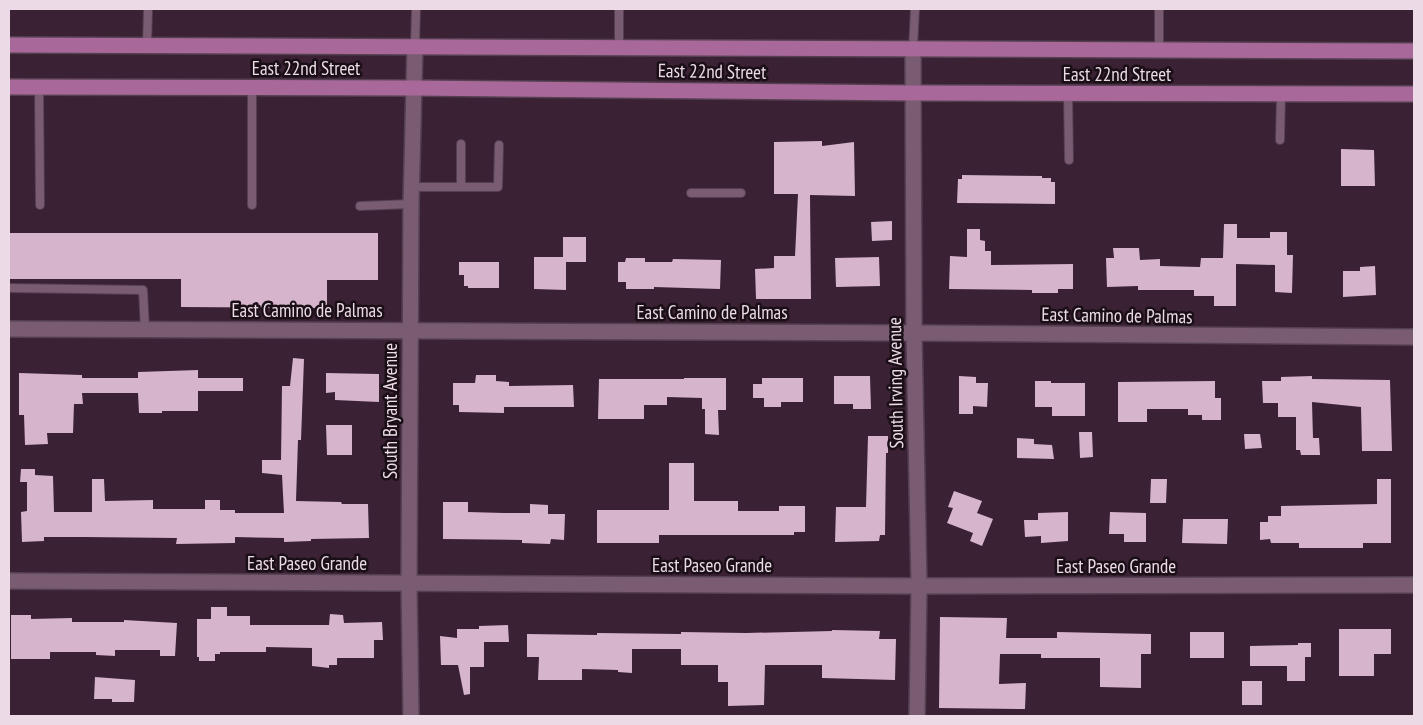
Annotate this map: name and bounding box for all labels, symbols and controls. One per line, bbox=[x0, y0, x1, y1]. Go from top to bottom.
street label: East 22nd Street bbox=[252, 56, 361, 80]
street label: East 22nd Street bbox=[658, 58, 767, 84]
street label: East 22nd Street bbox=[1063, 62, 1172, 86]
street label: East Camino de Palmas bbox=[231, 298, 383, 322]
street label: East Camino de Palmas bbox=[636, 300, 788, 324]
street label: East Camino de Palmas bbox=[1041, 302, 1193, 328]
street label: South Irving Avenue bbox=[882, 317, 908, 449]
street label: South Bryant Avenue bbox=[378, 343, 402, 479]
street label: East Paseo Grande bbox=[247, 551, 367, 575]
street label: East Paseo Grande bbox=[652, 553, 772, 577]
street label: East Paseo Grande bbox=[1056, 554, 1176, 578]

